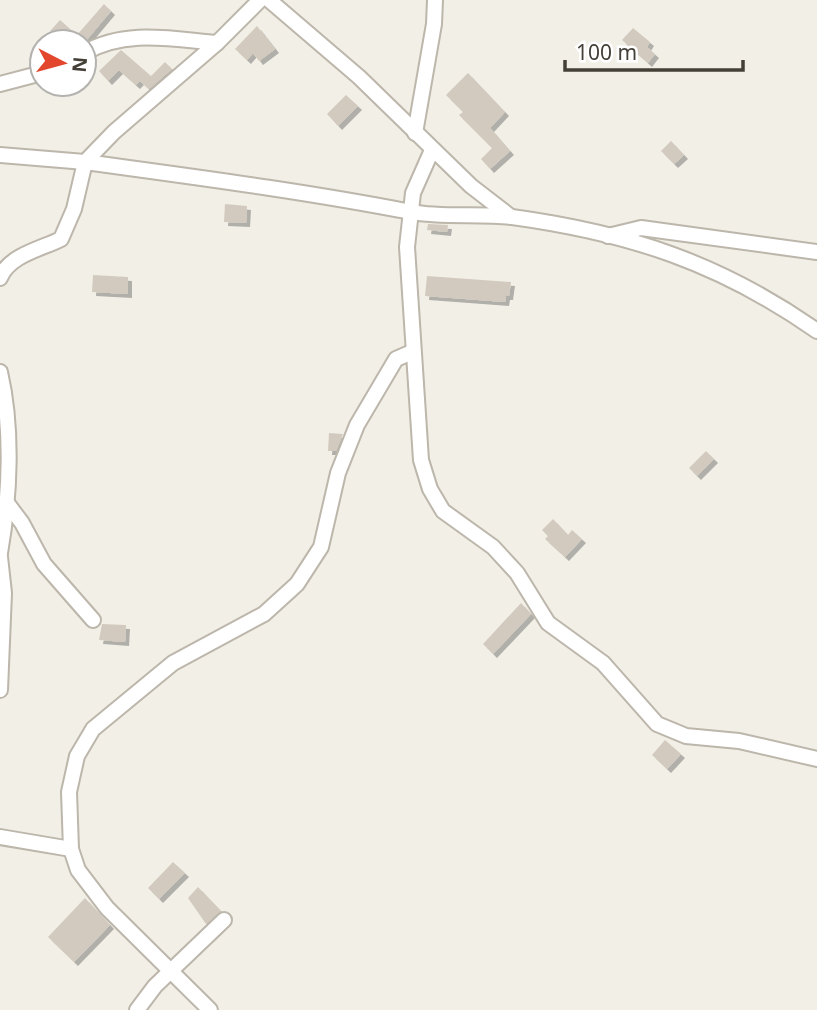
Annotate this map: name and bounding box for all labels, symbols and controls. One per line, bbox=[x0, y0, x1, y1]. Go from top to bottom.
north arrow bbox=[28, 28, 98, 98]
scale bar bbox=[565, 28, 744, 72]
text: 100 m bbox=[576, 38, 637, 66]
text: N bbox=[66, 56, 94, 74]

